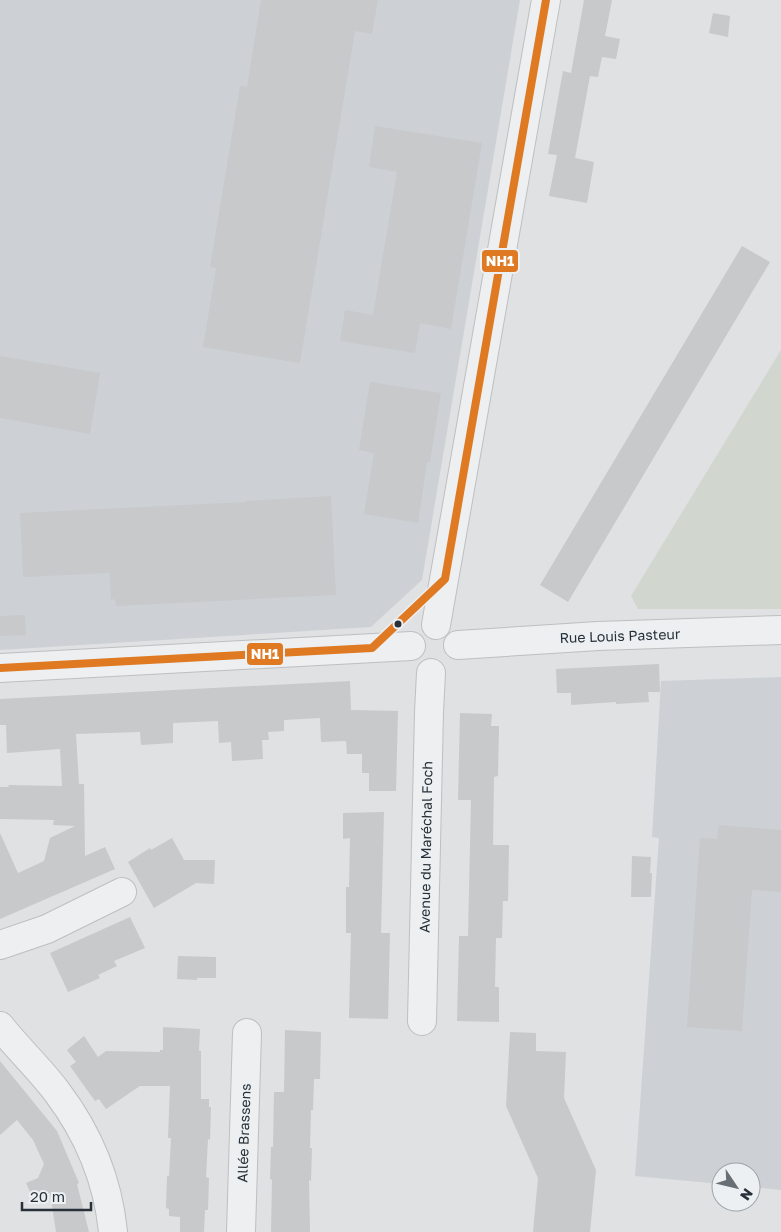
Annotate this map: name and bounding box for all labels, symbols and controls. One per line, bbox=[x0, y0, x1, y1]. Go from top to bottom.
line badge: NH1 bbox=[481, 249, 519, 273]
text: NH1 bbox=[486, 252, 514, 269]
unlabelled marker bbox=[393, 619, 403, 629]
street label: Rue Louis Pasteur bbox=[559, 625, 681, 646]
line badge: NH1 bbox=[246, 642, 284, 666]
text: NH1 bbox=[251, 645, 279, 662]
street label: Avenue du Maréchal Foch bbox=[416, 761, 435, 933]
street label: Allée Brassens bbox=[233, 1083, 254, 1183]
north arrow bbox=[711, 1162, 761, 1212]
scale bar bbox=[22, 1180, 91, 1212]
text: N bbox=[737, 1186, 757, 1204]
text: 20 m bbox=[30, 1187, 65, 1205]

